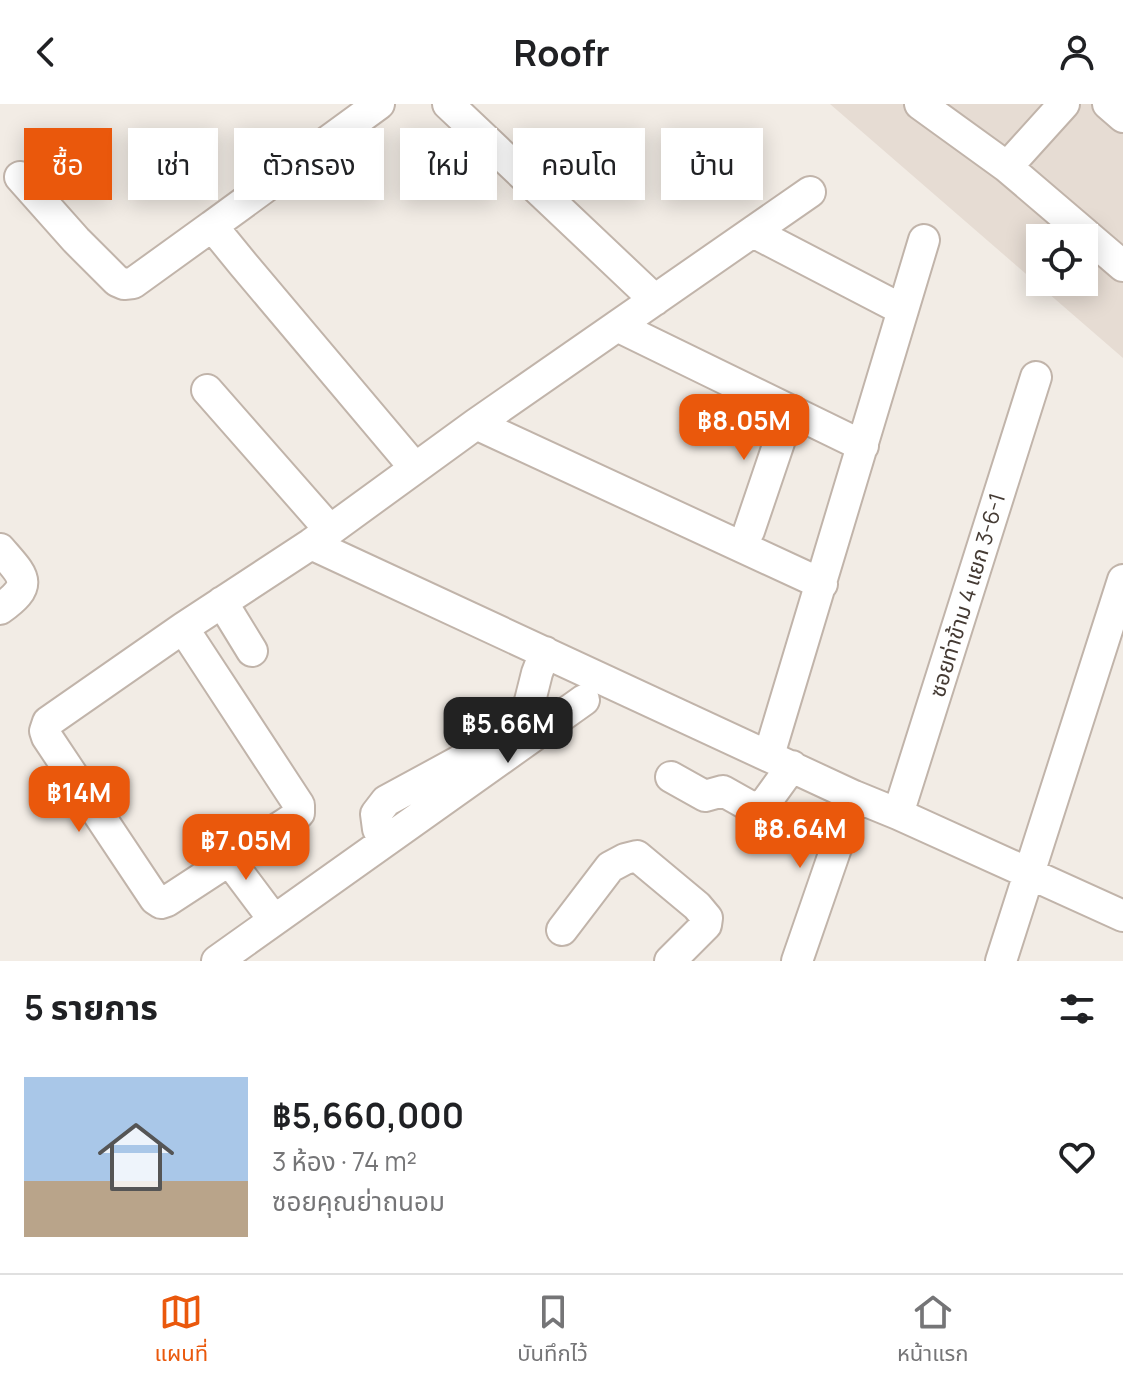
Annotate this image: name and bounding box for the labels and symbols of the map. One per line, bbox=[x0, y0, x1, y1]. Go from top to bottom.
pin: ฿8.05M bbox=[679, 394, 809, 462]
street label: ซอยท่าข้าม 4 แยก 3-6-1 bbox=[922, 489, 1012, 701]
pin: ฿5.66M bbox=[443, 697, 573, 765]
pin: ฿14M bbox=[32, 766, 126, 834]
pin: ฿8.64M bbox=[735, 802, 865, 870]
pin: ฿7.05M bbox=[181, 814, 311, 882]

